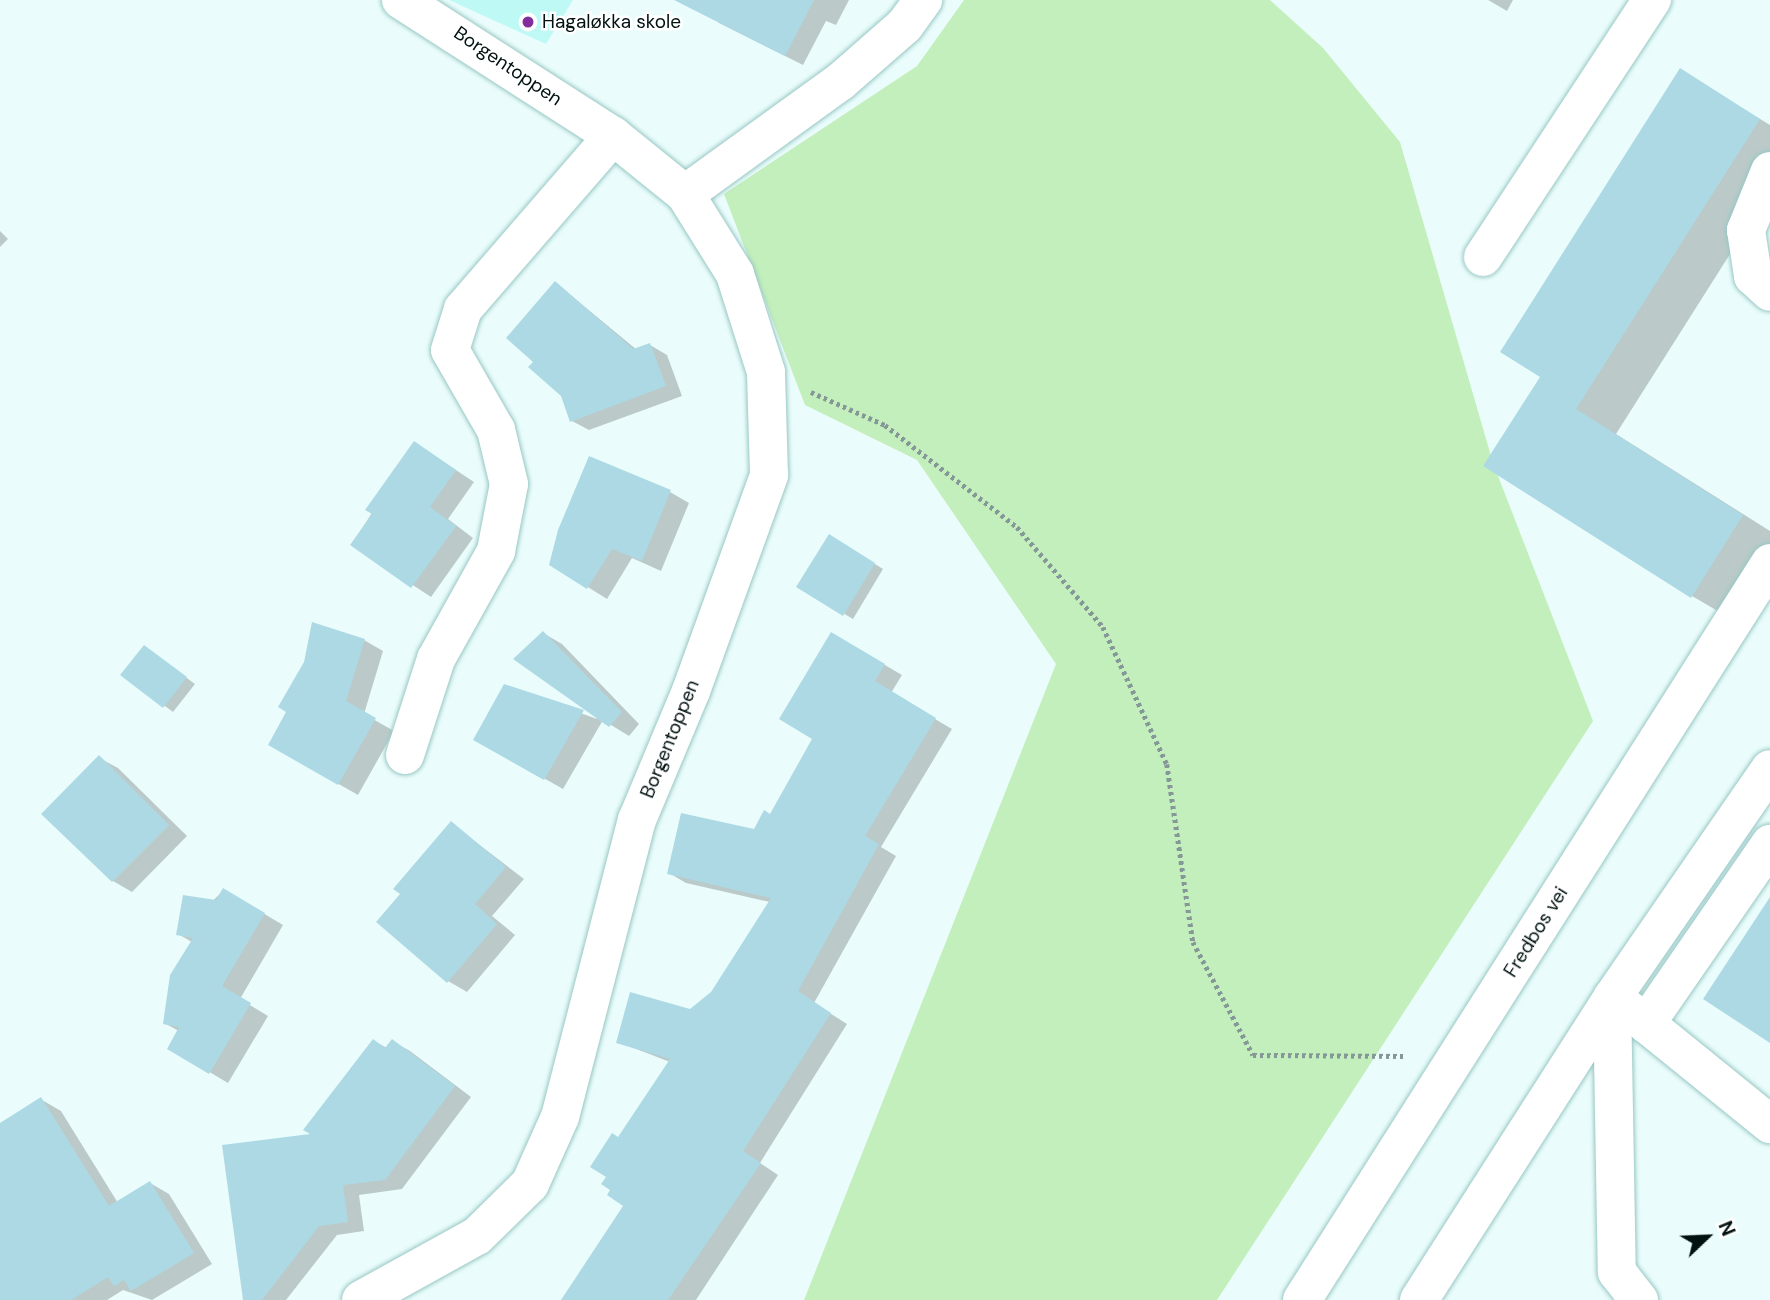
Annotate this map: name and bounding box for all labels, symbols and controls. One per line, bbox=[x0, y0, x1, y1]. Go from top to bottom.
place label: Hagaløkka skole bbox=[542, 11, 681, 33]
marker: Hagaløkka skole bbox=[520, 14, 536, 30]
street label: Borgentoppen bbox=[450, 21, 566, 111]
street label: Borgentoppen bbox=[636, 677, 704, 801]
street label: Fredbos vei bbox=[1499, 883, 1573, 981]
north arrow bbox=[1672, 1202, 1742, 1272]
text: N bbox=[1713, 1217, 1741, 1240]

